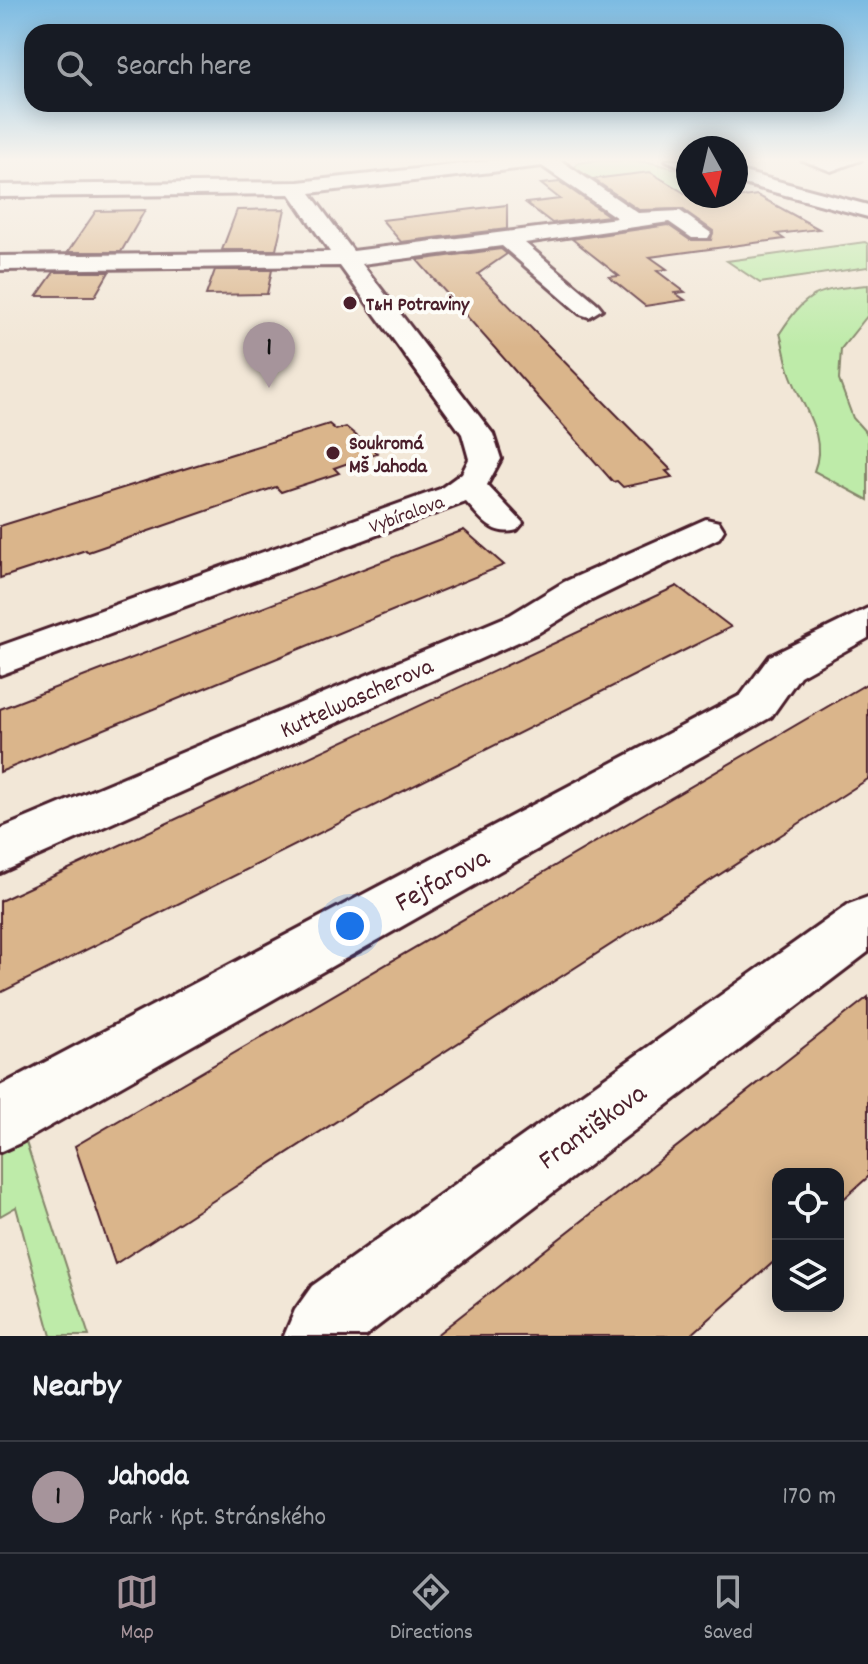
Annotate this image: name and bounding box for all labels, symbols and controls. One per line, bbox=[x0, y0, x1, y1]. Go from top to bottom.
search box bbox=[24, 24, 844, 112]
icon: search bbox=[52, 46, 96, 90]
text: Search here bbox=[116, 47, 252, 90]
north arrow bbox=[676, 136, 748, 208]
place label: T&H Potraviny bbox=[366, 292, 470, 320]
marker: T&H Potraviny bbox=[341, 294, 359, 312]
pin: 1 bbox=[243, 322, 295, 388]
place label: Soukromá MŠ Jahoda bbox=[349, 431, 428, 482]
marker: Soukromá MŠ Jahoda bbox=[324, 444, 342, 462]
street label: Vybíralova bbox=[365, 489, 449, 542]
street label: Kuttelwascherova bbox=[275, 650, 440, 749]
street label: Fejfarova bbox=[389, 840, 499, 925]
your location bbox=[330, 906, 370, 946]
street label: Františkova bbox=[532, 1076, 657, 1182]
map controls bbox=[772, 1168, 844, 1312]
button: locate bbox=[772, 1168, 844, 1240]
button: layers bbox=[772, 1240, 844, 1312]
text: Nearby bbox=[32, 1364, 121, 1413]
text: Jahoda bbox=[108, 1457, 188, 1500]
text: 1 bbox=[55, 1479, 61, 1516]
text: 170 m bbox=[782, 1479, 836, 1516]
text: Park · Kpt. Stránského bbox=[108, 1500, 326, 1537]
tab: Map bbox=[115, 1570, 159, 1649]
tab: Directions bbox=[390, 1570, 473, 1649]
tab: Saved bbox=[704, 1570, 753, 1649]

